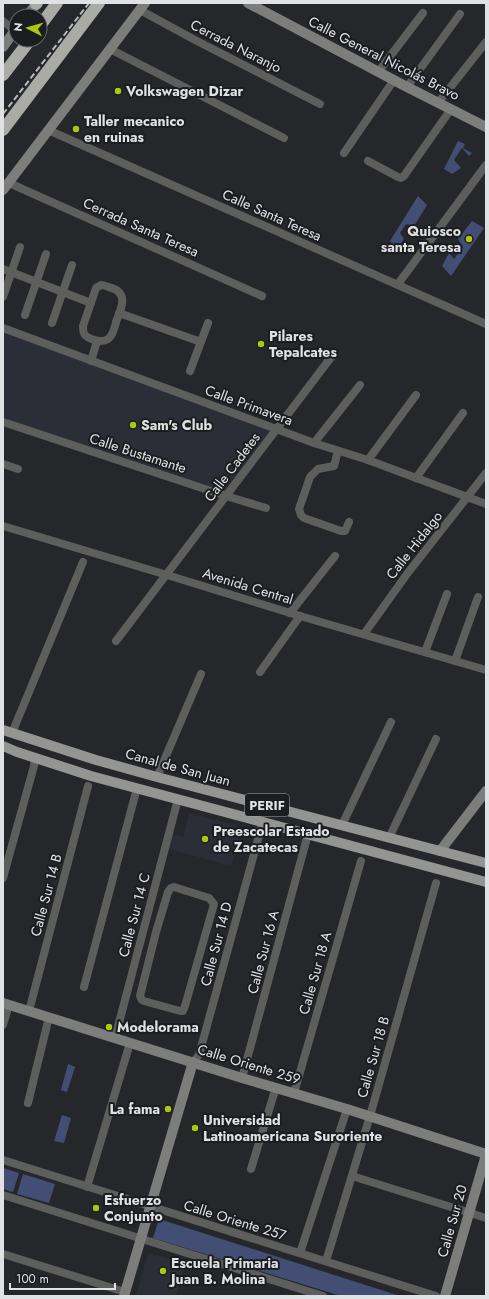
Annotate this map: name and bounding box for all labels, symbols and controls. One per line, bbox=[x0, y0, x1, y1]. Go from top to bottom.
north arrow bbox=[8, 8, 48, 48]
street label: Calle General Nicolás Bravo bbox=[305, 11, 463, 105]
street label: Cerrada Naranjo bbox=[187, 14, 285, 78]
text: N bbox=[10, 22, 26, 32]
place label: Volkswagen Dizar bbox=[125, 81, 244, 101]
marker: Volkswagen Dizar bbox=[113, 86, 123, 96]
place label: Taller mecanico en ruinas bbox=[84, 111, 185, 147]
marker: Taller mecanico en ruinas bbox=[71, 124, 81, 134]
street label: Calle Santa Teresa bbox=[219, 184, 325, 246]
street label: Cerrada Santa Teresa bbox=[80, 193, 202, 261]
place label: Quiosco santa Teresa bbox=[381, 221, 461, 257]
marker: Quiosco santa Teresa bbox=[464, 234, 474, 244]
place label: Pilares Tepalcates bbox=[269, 326, 337, 362]
marker: Pilares Tepalcates bbox=[256, 339, 266, 349]
street label: Calle Primavera bbox=[202, 380, 296, 430]
place label: Sam's Club bbox=[141, 415, 212, 435]
marker: Sam's Club bbox=[128, 420, 138, 430]
street label: Calle Bustamante bbox=[87, 428, 189, 478]
street label: Calle Cadetes bbox=[199, 428, 265, 506]
street label: Calle Hidalgo bbox=[381, 507, 447, 583]
street label: Avenida Central bbox=[200, 563, 296, 609]
street label: Canal de San Juan bbox=[123, 743, 233, 791]
road number: PERIF bbox=[245, 794, 289, 816]
place label: Preescolar Estado de Zacatecas bbox=[213, 821, 330, 857]
marker: Preescolar Estado de Zacatecas bbox=[200, 834, 210, 844]
street label: Calle Sur 14 B bbox=[25, 851, 67, 938]
street label: Calle Sur 14 C bbox=[113, 871, 155, 959]
street label: Calle Sur 14 D bbox=[195, 900, 237, 988]
street label: Calle Sur 16 A bbox=[242, 907, 284, 996]
street label: Calle Sur 18 A bbox=[294, 928, 337, 1017]
street label: Calle Sur 18 B bbox=[352, 1014, 394, 1100]
place label: Modelorama bbox=[117, 1017, 199, 1037]
marker: Modelorama bbox=[104, 1022, 114, 1032]
street label: Calle Oriente 259 bbox=[195, 1039, 303, 1089]
place label: La fama bbox=[109, 1099, 160, 1119]
marker: La fama bbox=[163, 1104, 173, 1114]
place label: Universidad Latinoamericana Suroriente bbox=[203, 1110, 382, 1146]
marker: Universidad Latinoamericana Suroriente bbox=[190, 1123, 200, 1133]
street label: Calle Sur 20 bbox=[432, 1182, 472, 1260]
place label: Esfuerzo Conjunto bbox=[104, 1190, 163, 1226]
street label: Calle Oriente 257 bbox=[181, 1195, 289, 1245]
marker: Esfuerzo Conjunto bbox=[91, 1203, 101, 1213]
place label: Escuela Primaria Juan B. Molina bbox=[168, 1253, 279, 1289]
scale bar bbox=[10, 1265, 115, 1291]
marker: Escuela Primaria Juan B. Molina bbox=[158, 1266, 168, 1276]
text: 100 m bbox=[16, 1270, 49, 1288]

